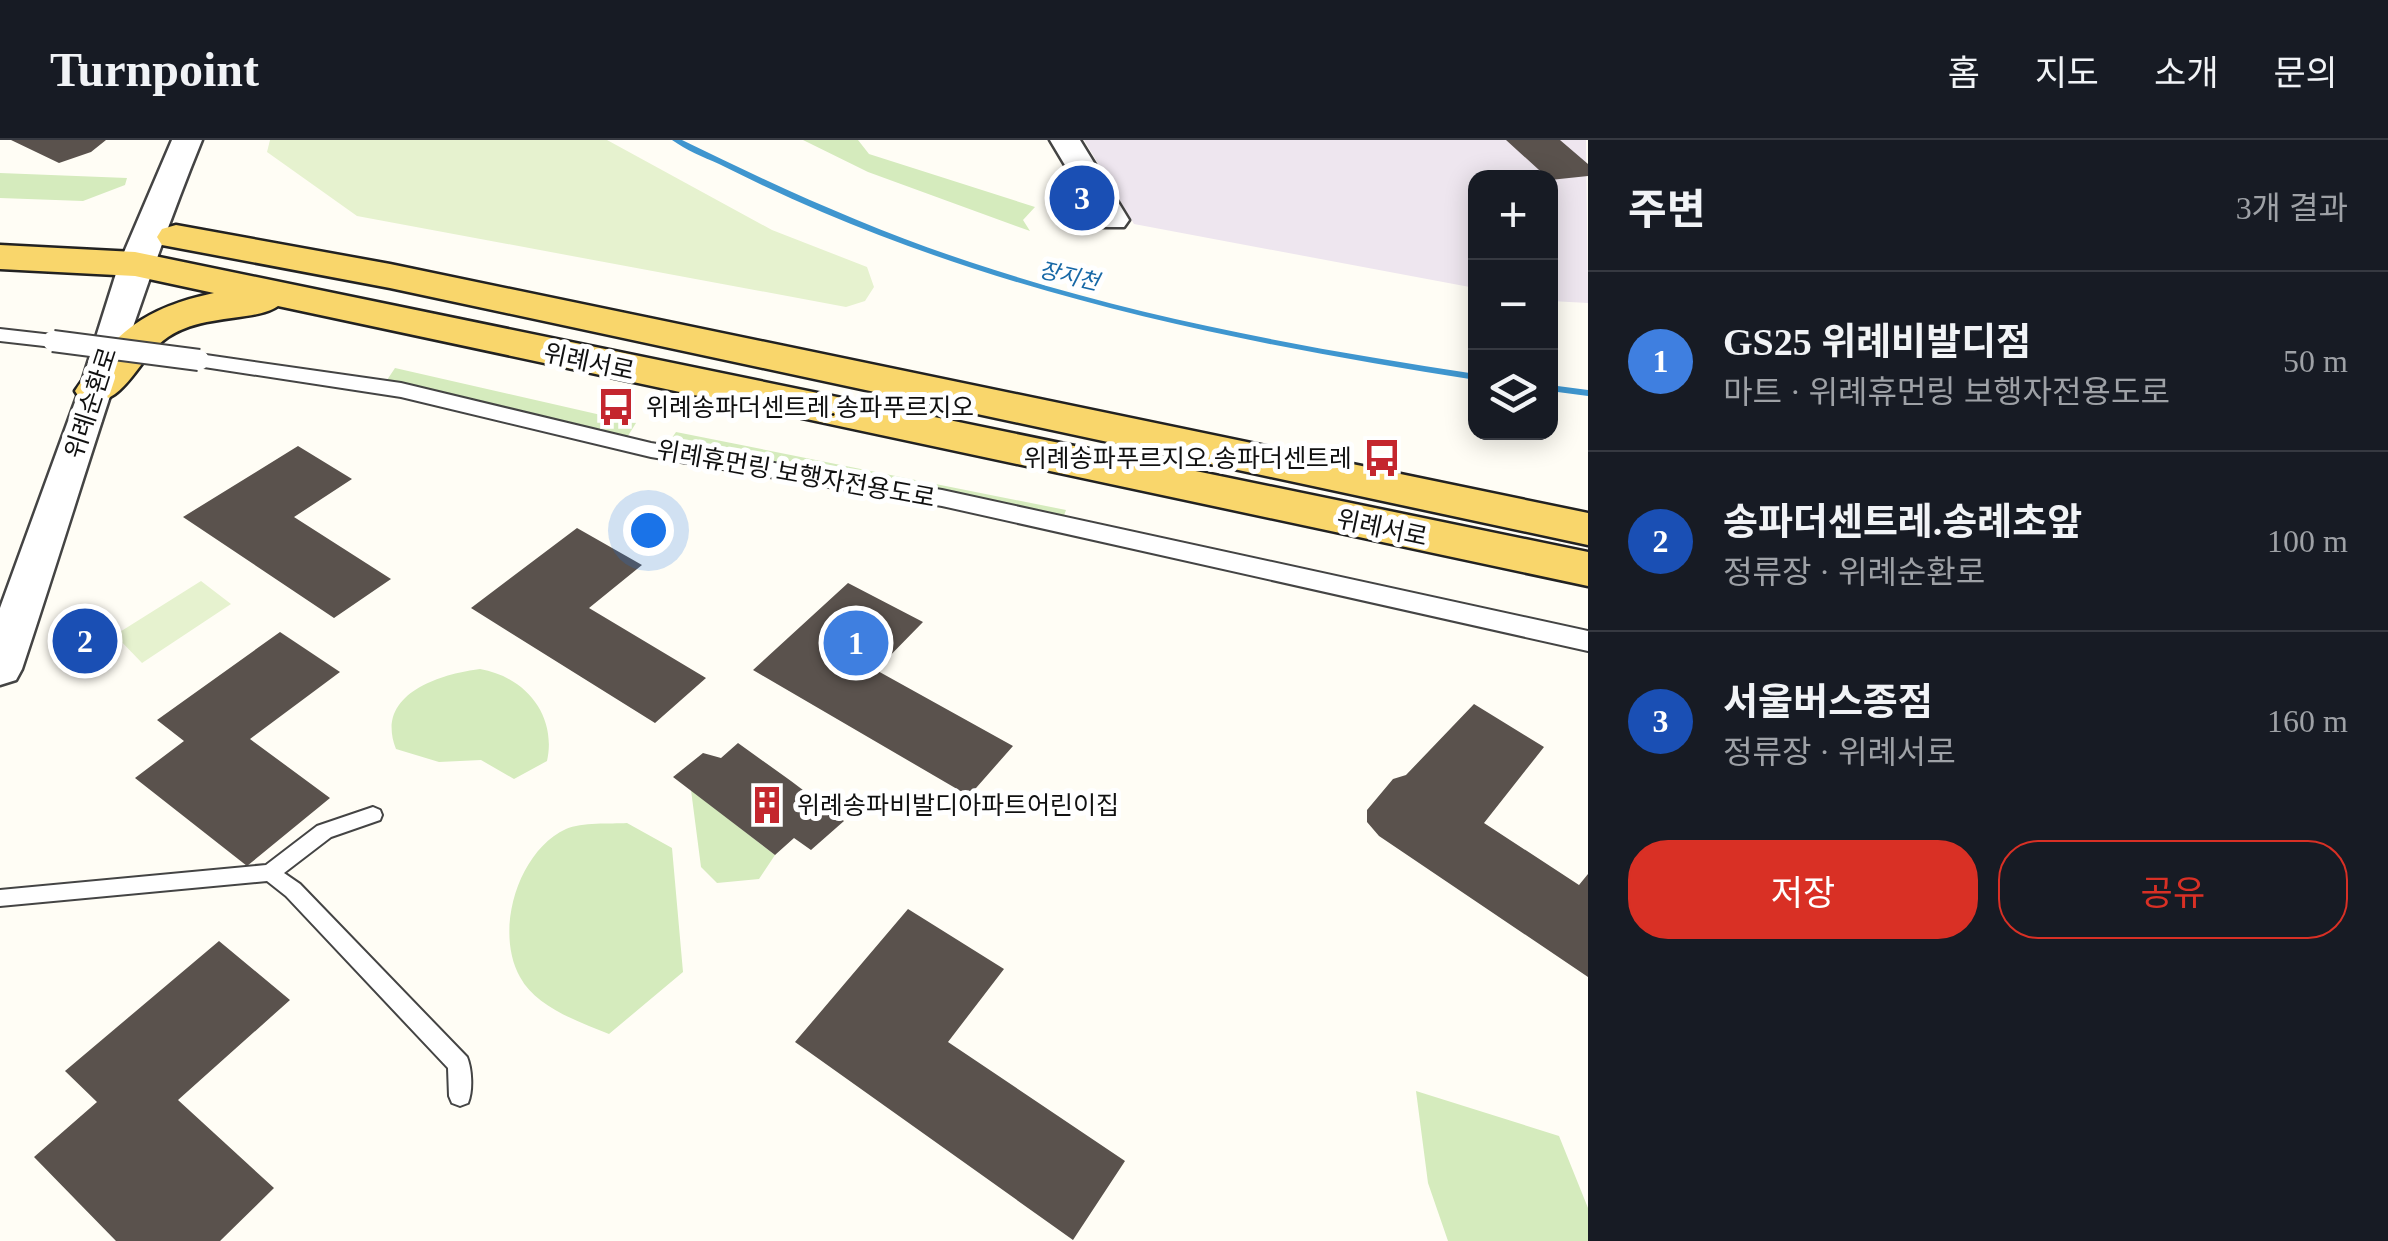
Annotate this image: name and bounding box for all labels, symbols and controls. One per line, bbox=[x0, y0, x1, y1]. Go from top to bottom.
text: Turnpoint bbox=[50, 43, 259, 96]
text: 홈 bbox=[1948, 54, 1980, 93]
text: 지도 bbox=[2035, 54, 2099, 93]
text: 소개 bbox=[2154, 54, 2219, 93]
text: 문의 bbox=[2274, 54, 2338, 93]
pin: 3 bbox=[1050, 160, 1114, 236]
map controls bbox=[1468, 170, 1558, 440]
button: + bbox=[1468, 170, 1558, 260]
text: 주변 bbox=[1628, 187, 1705, 233]
text: 3개 결과 bbox=[2236, 190, 2348, 226]
water label: 장지천 bbox=[1037, 257, 1104, 296]
button: − bbox=[1468, 260, 1558, 350]
text: GS25 위례비발디점 bbox=[1723, 321, 2031, 363]
street label: 위례서로 bbox=[541, 339, 637, 385]
text: 1 bbox=[1653, 343, 1669, 379]
text: 50 m bbox=[2283, 343, 2348, 379]
street label: 위례순환로 bbox=[60, 344, 122, 462]
button: layers bbox=[1468, 350, 1558, 440]
text: 마트 · 위례휴먼링 보행자전용도로 bbox=[1723, 374, 2170, 410]
bus stop icon: 위례송파더센트레.송파푸르지오 bbox=[595, 386, 637, 428]
place label: 위례송파더센트레.송파푸르지오 bbox=[646, 394, 974, 421]
street label: 위례휴먼링 보행자전용도로 bbox=[655, 436, 937, 512]
bus stop icon: 위례송파푸르지오.송파더센트레 bbox=[1361, 437, 1403, 479]
place label: 위례송파푸르지오.송파더센트레 bbox=[1024, 445, 1352, 472]
text: 송파더센트레.송례초앞 bbox=[1723, 501, 2082, 543]
your location bbox=[623, 505, 674, 556]
street label: 위례서로 bbox=[1334, 505, 1430, 551]
text: 2 bbox=[1653, 523, 1669, 559]
text: 100 m bbox=[2267, 523, 2348, 559]
text: 정류장 · 위례순환로 bbox=[1723, 554, 1985, 590]
pin: 2 bbox=[52, 604, 118, 678]
pin: 1 bbox=[824, 606, 888, 680]
text: 서울버스종점 bbox=[1723, 681, 1933, 723]
text: 3 bbox=[1653, 703, 1669, 739]
text: 160 m bbox=[2267, 703, 2348, 739]
text: 정류장 · 위례서로 bbox=[1723, 734, 1956, 770]
building icon: 위례송파비발디아파트어린이집 bbox=[746, 784, 788, 826]
place label: 위례송파비발디아파트어린이집 bbox=[797, 792, 1119, 819]
button: 저장 bbox=[1628, 840, 1978, 939]
button: 공유 bbox=[1998, 840, 2348, 939]

